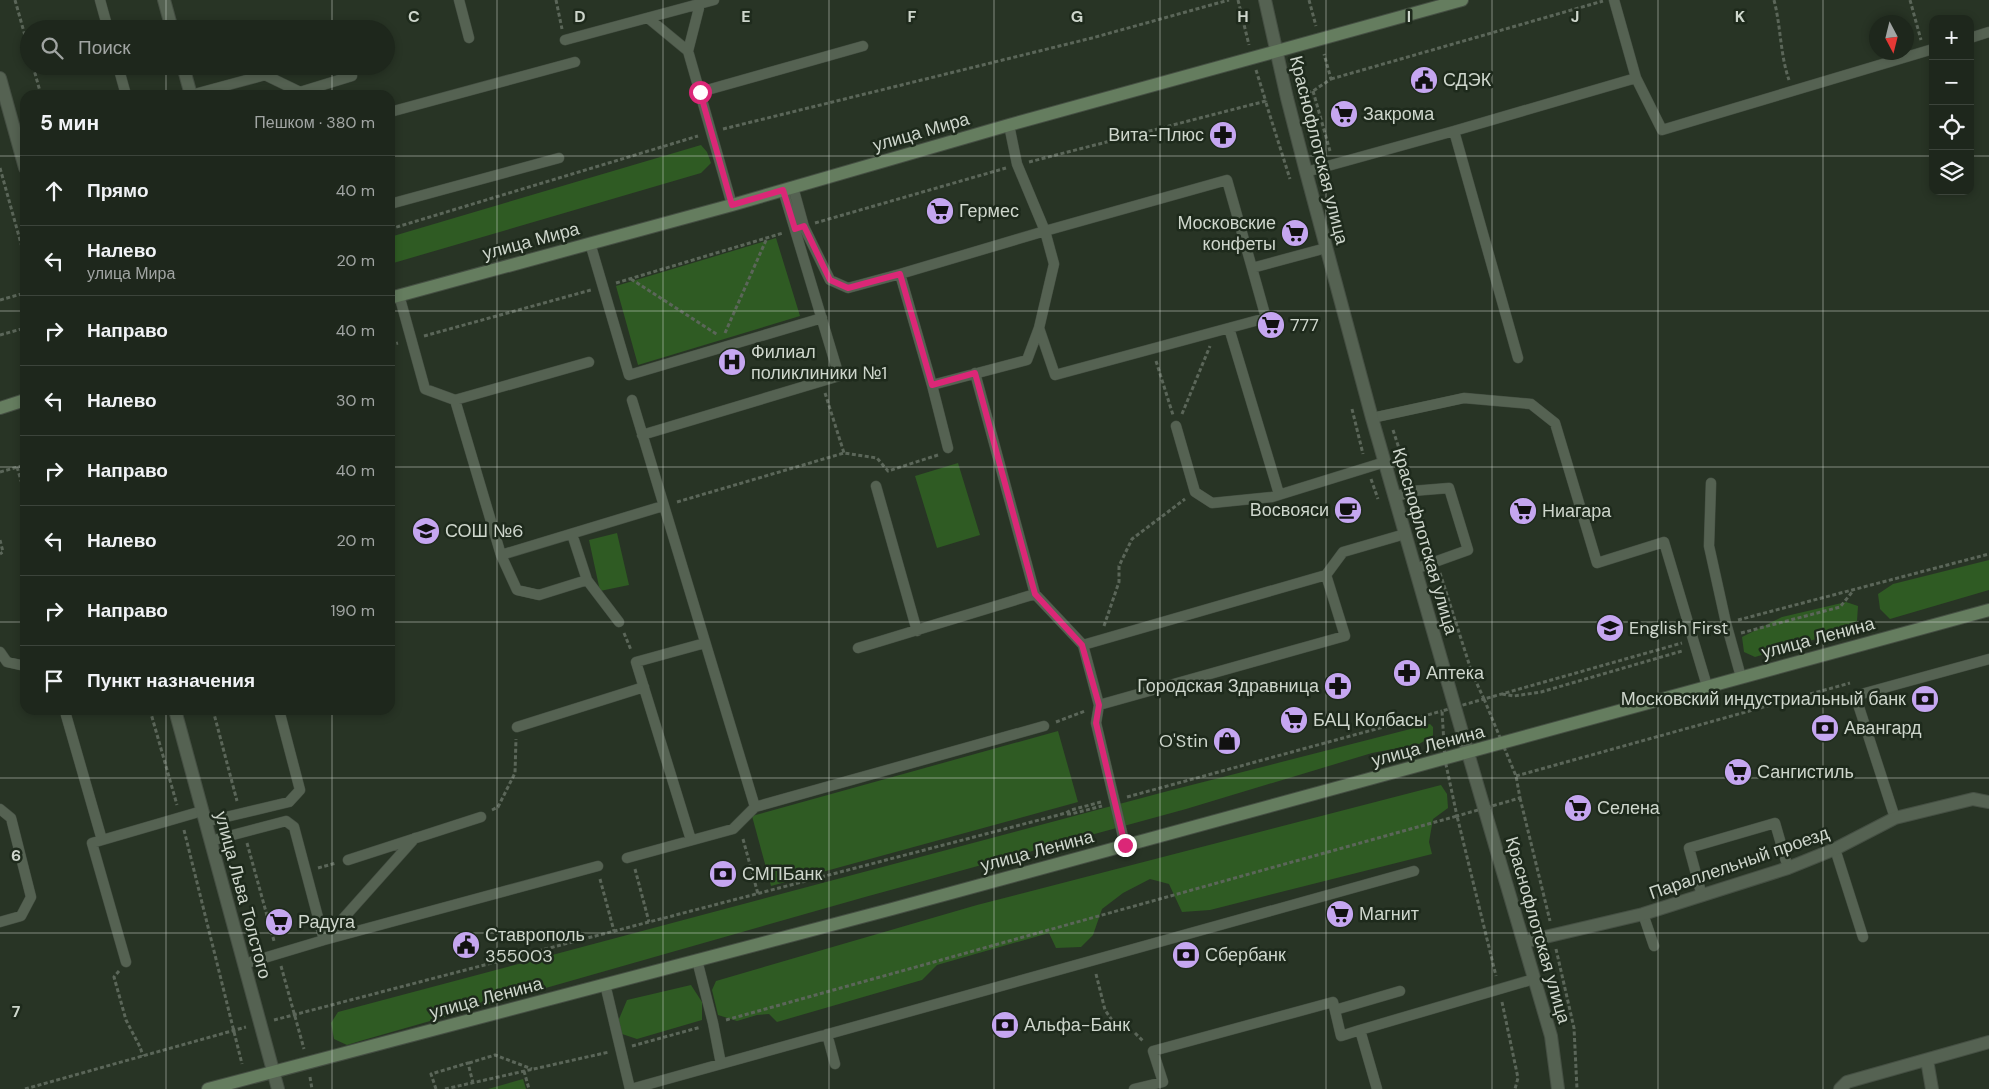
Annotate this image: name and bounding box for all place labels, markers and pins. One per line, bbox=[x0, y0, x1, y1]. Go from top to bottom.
public building icon: СДЭК bbox=[1409, 65, 1439, 95]
place label: СДЭК bbox=[1443, 68, 1492, 92]
supermarket icon: Закрома bbox=[1329, 99, 1359, 129]
place label: Закрома bbox=[1363, 102, 1435, 126]
pharmacy icon: Вита-Плюс bbox=[1208, 120, 1238, 150]
place label: Вита-Плюс bbox=[1108, 123, 1204, 147]
supermarket icon: Гермес bbox=[925, 196, 955, 226]
place label: Гермес bbox=[959, 199, 1019, 223]
place label: Московские конфеты bbox=[1177, 211, 1276, 256]
supermarket icon: Московские конфеты bbox=[1280, 218, 1310, 248]
supermarket icon: 777 bbox=[1256, 310, 1286, 340]
place label: 777 bbox=[1290, 313, 1319, 337]
place label: Филиал поликлиники №1 bbox=[751, 340, 887, 385]
hospital icon: Филиал поликлиники №1 bbox=[717, 347, 747, 377]
cafe icon: Восвояси bbox=[1333, 495, 1363, 525]
supermarket icon: Ниагара bbox=[1508, 496, 1538, 526]
place label: Восвояси bbox=[1250, 498, 1329, 522]
place label: Ниагара bbox=[1542, 499, 1612, 523]
school or university icon: СОШ №6 bbox=[411, 516, 441, 546]
place label: СОШ №6 bbox=[445, 519, 524, 543]
school or university icon: English First bbox=[1595, 613, 1625, 643]
place label: English First bbox=[1629, 616, 1728, 640]
pharmacy icon: Аптека bbox=[1392, 658, 1422, 688]
place label: Аптека bbox=[1426, 661, 1485, 685]
pharmacy icon: Городская Здравница bbox=[1323, 671, 1353, 701]
place label: Городская Здравница bbox=[1137, 674, 1320, 698]
bank icon: Московский индустриальный банк bbox=[1910, 684, 1940, 714]
place label: Московский индустриальный банк bbox=[1621, 687, 1906, 711]
supermarket icon: БАЦ Колбасы bbox=[1279, 705, 1309, 735]
place label: БАЦ Колбасы bbox=[1313, 708, 1427, 732]
bank icon: Авангард bbox=[1810, 713, 1840, 743]
place label: Авангард bbox=[1844, 716, 1922, 740]
shop icon: O'Stin bbox=[1212, 726, 1242, 756]
place label: O'Stin bbox=[1159, 729, 1208, 753]
supermarket icon: Сангистиль bbox=[1723, 757, 1753, 787]
place label: Сангистиль bbox=[1757, 760, 1854, 784]
supermarket icon: Селена bbox=[1563, 793, 1593, 823]
place label: Селена bbox=[1597, 796, 1661, 820]
bank icon: СМПБанк bbox=[708, 859, 738, 889]
place label: СМПБанк bbox=[742, 862, 822, 886]
supermarket icon: Магнит bbox=[1325, 899, 1355, 929]
place label: Магнит bbox=[1359, 902, 1419, 926]
supermarket icon: Радуга bbox=[264, 907, 294, 937]
place label: Радуга bbox=[298, 910, 356, 934]
place label: Ставрополь 355003 bbox=[485, 923, 585, 968]
public building icon: Ставрополь 355003 bbox=[451, 930, 481, 960]
bank icon: Сбербанк bbox=[1171, 940, 1201, 970]
place label: Сбербанк bbox=[1205, 943, 1286, 967]
bank icon: Альфа-Банк bbox=[990, 1010, 1020, 1040]
place label: Альфа-Банк bbox=[1024, 1013, 1130, 1037]

